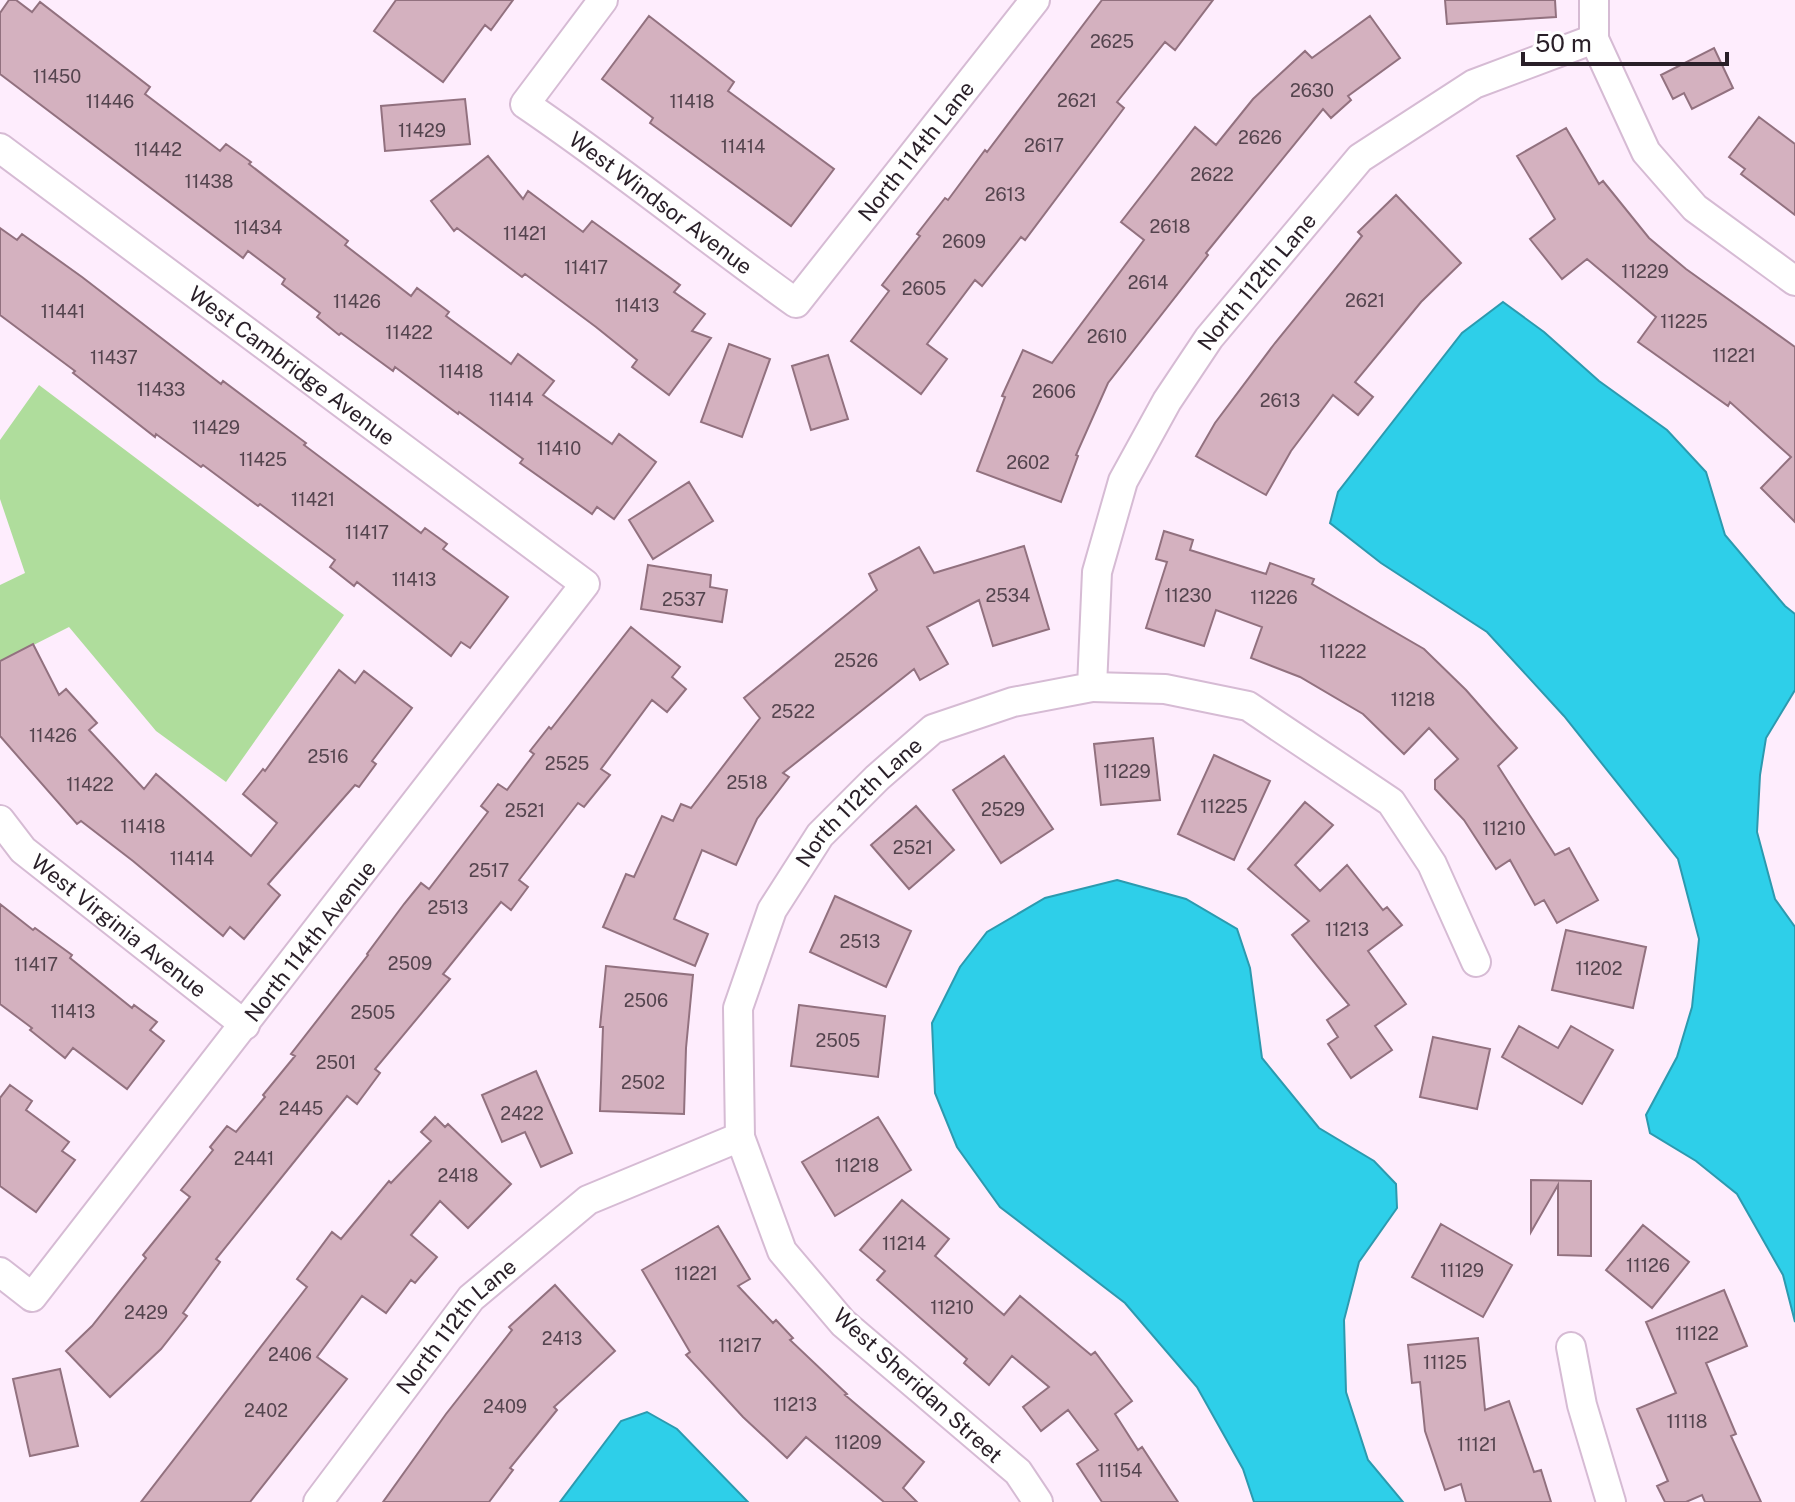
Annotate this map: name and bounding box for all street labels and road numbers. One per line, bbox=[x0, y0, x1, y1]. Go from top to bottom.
street label: North 114th Lane bbox=[853, 75, 979, 226]
street label: West Windsor Avenue bbox=[564, 126, 758, 280]
street label: North 112th Lane bbox=[1192, 208, 1321, 355]
street label: West Cambridge Avenue bbox=[184, 280, 400, 451]
street label: North 112th Lane bbox=[790, 732, 927, 872]
street label: West Virginia Avenue bbox=[26, 849, 212, 1003]
street label: North 114th Avenue bbox=[239, 855, 381, 1027]
street label: North 112th Lane bbox=[391, 1253, 521, 1399]
street label: West Sheridan Street bbox=[828, 1302, 1008, 1468]

